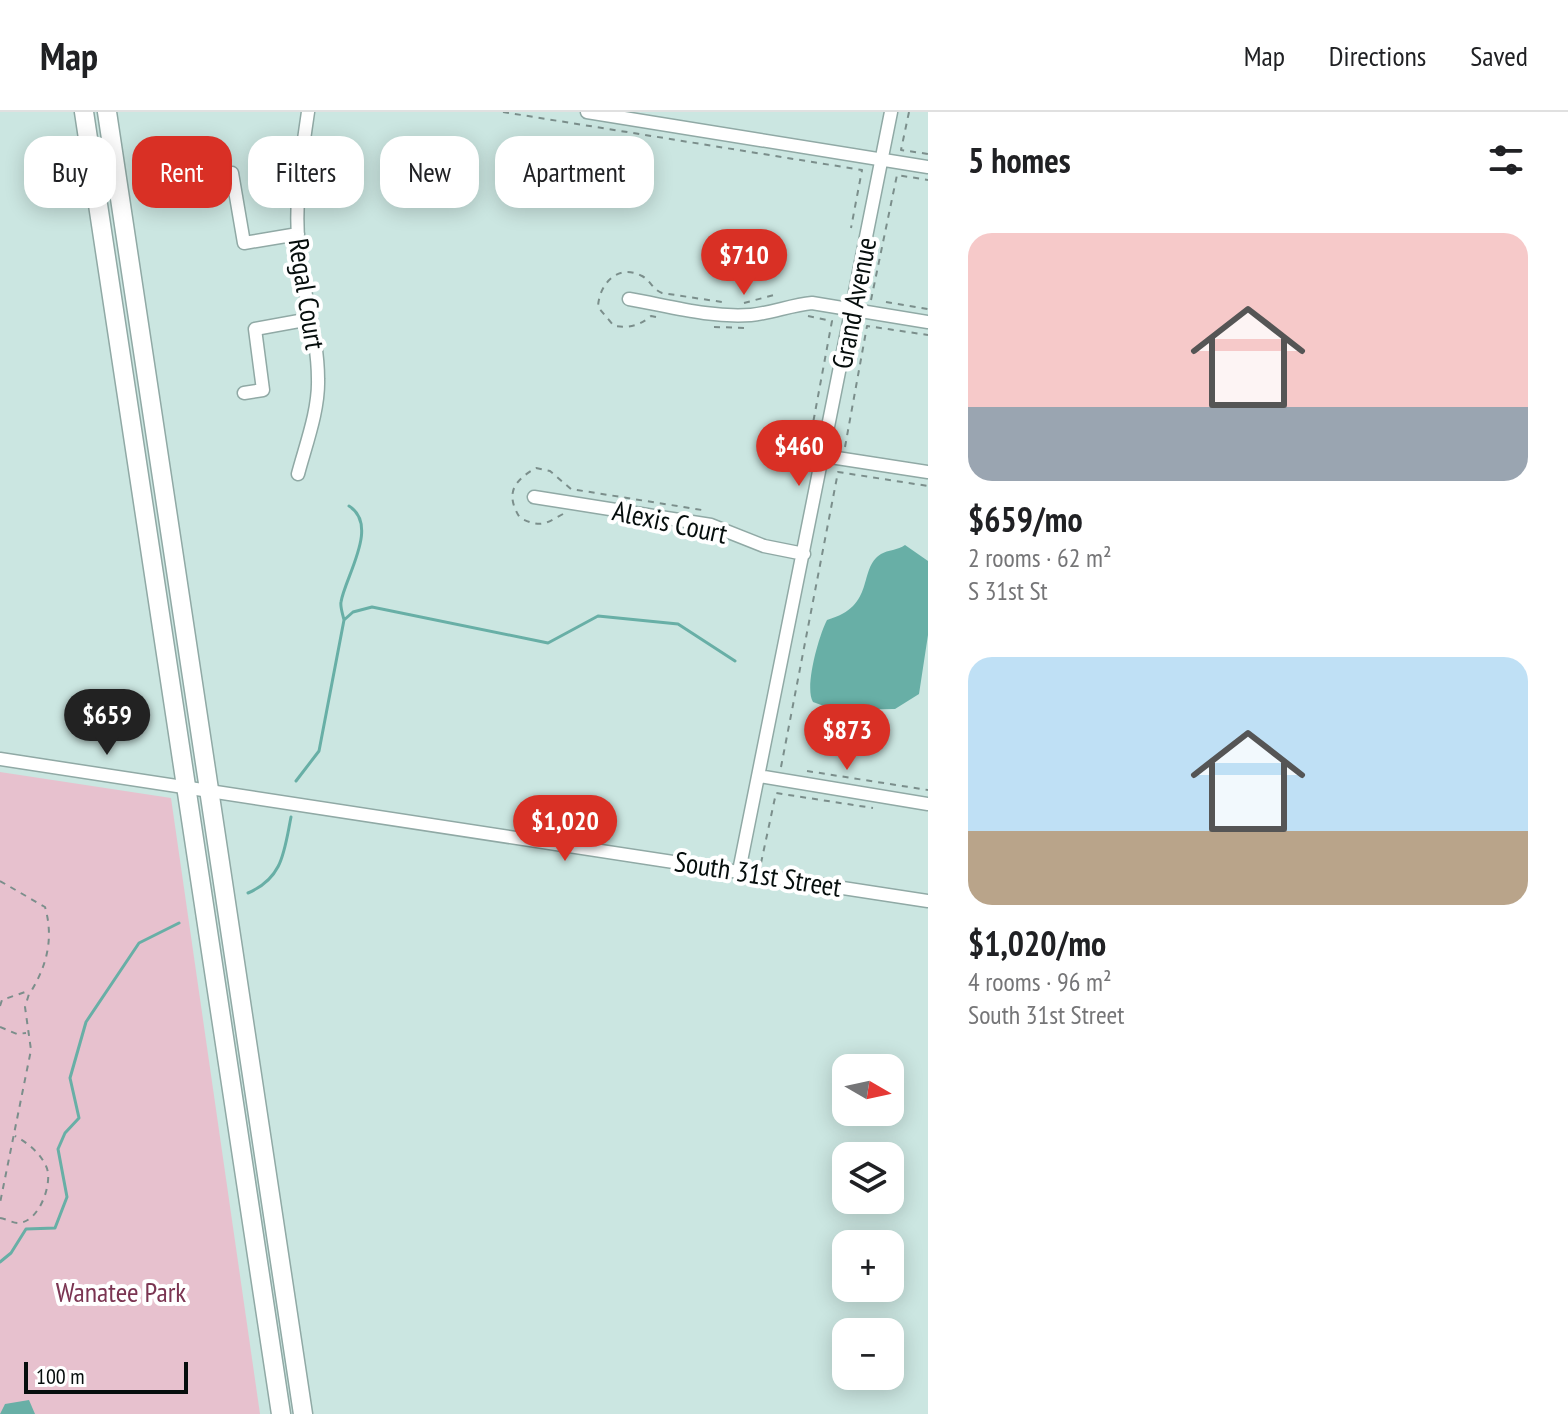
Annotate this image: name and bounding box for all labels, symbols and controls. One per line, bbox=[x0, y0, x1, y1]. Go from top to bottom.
text: Map bbox=[40, 31, 98, 80]
text: Map bbox=[1244, 37, 1285, 74]
text: Directions bbox=[1329, 37, 1426, 74]
text: Saved bbox=[1470, 37, 1528, 74]
chip: Buy bbox=[24, 136, 116, 208]
chip: Rent bbox=[132, 136, 232, 208]
chip: Filters bbox=[248, 136, 364, 208]
chip: New bbox=[380, 136, 479, 208]
chip: Apartment bbox=[495, 136, 654, 208]
text: 5 homes bbox=[968, 138, 1071, 182]
icon: filters bbox=[1484, 138, 1528, 182]
pin: $710 bbox=[697, 229, 791, 297]
street label: Grand Avenue bbox=[823, 234, 884, 372]
street label: Regal Court bbox=[280, 236, 335, 352]
text: $710 bbox=[719, 238, 769, 271]
icon: home bbox=[1176, 285, 1320, 429]
pin: $460 bbox=[752, 420, 846, 488]
text: $460 bbox=[774, 429, 824, 462]
street label: Alexis Court bbox=[609, 491, 731, 552]
text: $659/mo bbox=[968, 497, 1083, 541]
text: 2 rooms · 62 m² bbox=[968, 541, 1112, 574]
text: S 31st St bbox=[968, 574, 1048, 607]
pin: $659 bbox=[60, 689, 154, 757]
text: $659 bbox=[82, 698, 132, 731]
pin: $873 bbox=[800, 704, 894, 772]
icon: home bbox=[1176, 709, 1320, 853]
text: $873 bbox=[822, 713, 872, 746]
pin: $1,020 bbox=[500, 795, 630, 863]
text: $1,020 bbox=[531, 804, 599, 837]
street label: South 31st Street bbox=[672, 842, 844, 905]
text: $1,020/mo bbox=[968, 921, 1106, 965]
text: 4 rooms · 96 m² bbox=[968, 965, 1112, 998]
text: South 31st Street bbox=[968, 998, 1124, 1031]
north arrow bbox=[832, 1054, 904, 1126]
map controls bbox=[832, 1054, 904, 1390]
button: layers bbox=[832, 1142, 904, 1214]
button: + bbox=[832, 1230, 904, 1302]
park label: Wanatee Park bbox=[56, 1273, 186, 1310]
button: − bbox=[832, 1318, 904, 1390]
scale bar bbox=[24, 1358, 188, 1394]
text: 100 m bbox=[36, 1362, 85, 1390]

